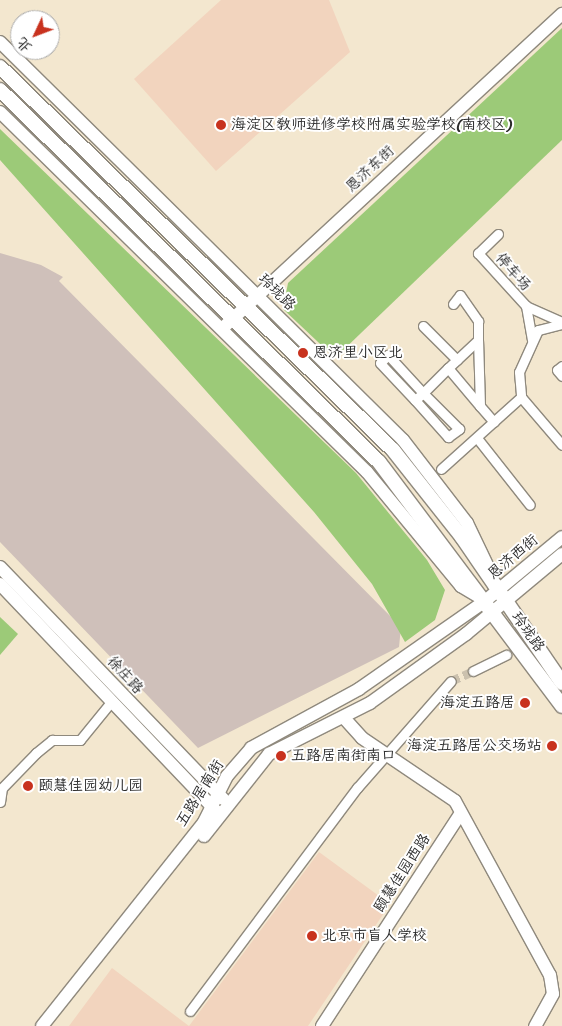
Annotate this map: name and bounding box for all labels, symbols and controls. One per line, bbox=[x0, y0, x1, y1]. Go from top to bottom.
north arrow bbox=[10, 10, 60, 60]
text: 北 bbox=[10, 31, 38, 59]
place label: 海淀区教师进修学校附属实验学校(南校区) bbox=[231, 116, 512, 134]
marker: 海淀区教师进修学校附属实验学校(南校区) bbox=[215, 119, 227, 131]
street label: 恩济东街 bbox=[342, 142, 398, 196]
street label: 停车场 bbox=[491, 249, 535, 295]
street label: 玲珑路 bbox=[255, 270, 299, 314]
place label: 恩济里小区北 bbox=[313, 344, 403, 362]
marker: 恩济里小区北 bbox=[297, 347, 309, 359]
street label: 恩济西街 bbox=[484, 531, 542, 583]
street label: 玲珑路 bbox=[507, 609, 549, 655]
street label: 徐庄路 bbox=[103, 652, 147, 698]
place label: 海淀五路居 bbox=[440, 694, 515, 712]
marker: 海淀五路居 bbox=[519, 697, 531, 709]
place label: 海淀五路居公交场站 bbox=[407, 737, 542, 755]
marker: 海淀五路居公交场站 bbox=[546, 740, 558, 752]
place label: 五路居南街南口 bbox=[291, 747, 396, 765]
marker: 五路居南街南口 bbox=[275, 750, 287, 762]
street label: 五路居南街 bbox=[172, 756, 228, 830]
place label: 颐慧佳园幼儿园 bbox=[38, 777, 143, 795]
marker: 颐慧佳园幼儿园 bbox=[22, 780, 34, 792]
street label: 颐慧佳园西路 bbox=[370, 830, 434, 916]
place label: 北京市盲人学校 bbox=[322, 927, 427, 945]
marker: 北京市盲人学校 bbox=[306, 930, 318, 942]

